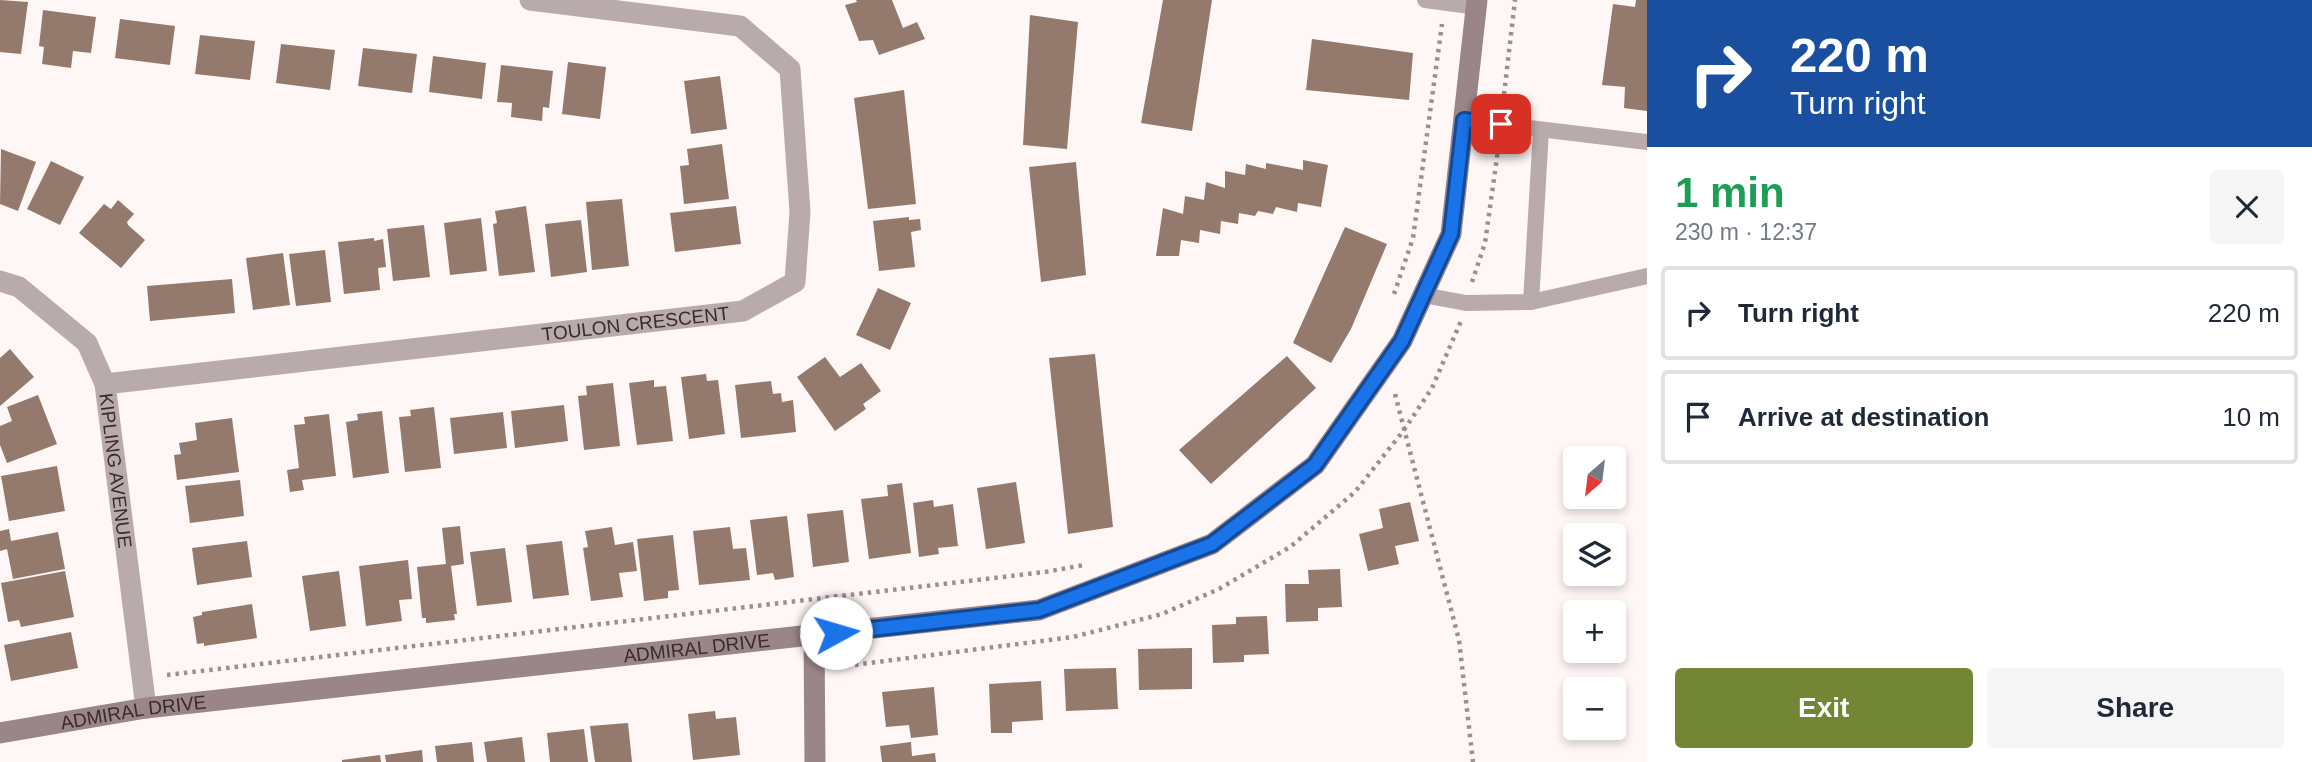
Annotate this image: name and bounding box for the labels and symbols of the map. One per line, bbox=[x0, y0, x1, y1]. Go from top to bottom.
pin bbox=[1471, 94, 1531, 154]
street label: TOULON CRESCENT bbox=[541, 302, 731, 344]
street label: KIPLING AVENUE bbox=[96, 392, 136, 549]
north arrow bbox=[1563, 446, 1626, 509]
position arrow bbox=[799, 596, 873, 670]
street label: ADMIRAL DRIVE bbox=[622, 629, 771, 666]
street label: ADMIRAL DRIVE bbox=[59, 691, 207, 733]

